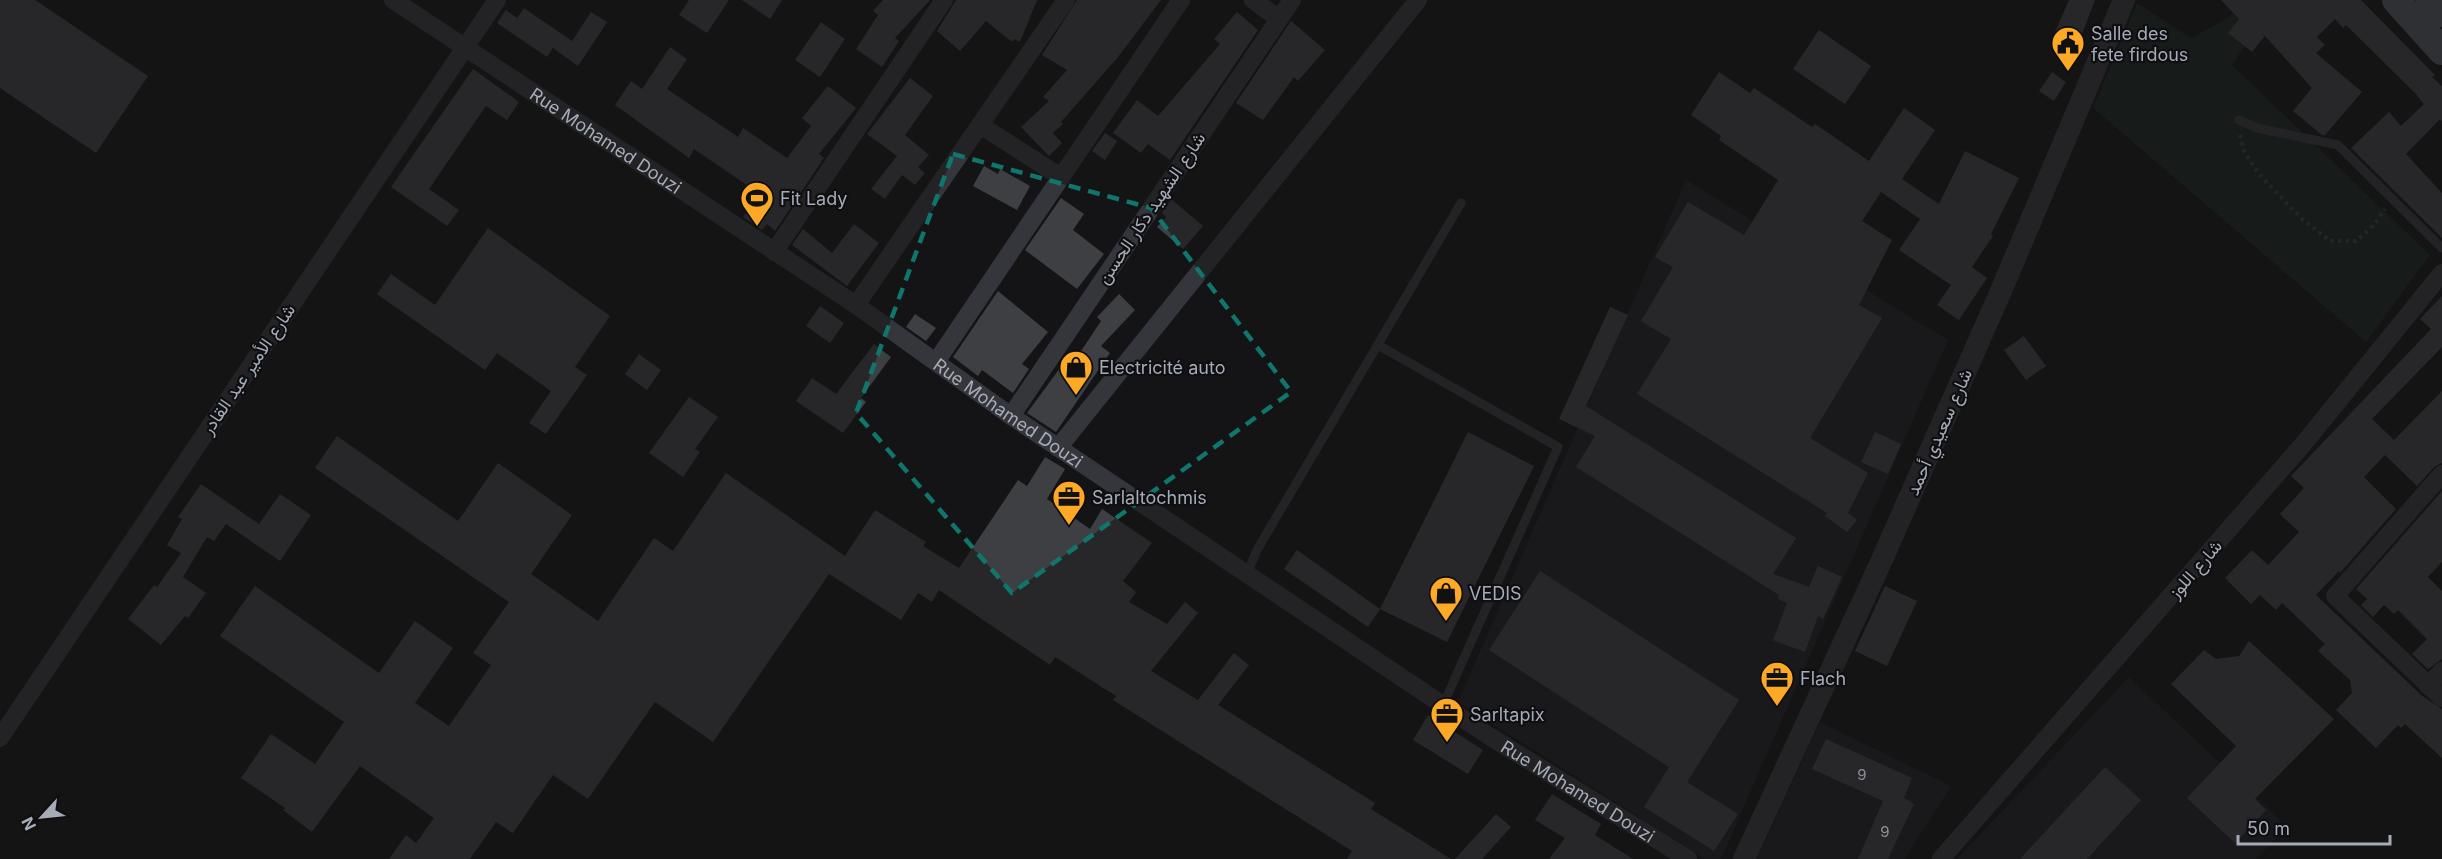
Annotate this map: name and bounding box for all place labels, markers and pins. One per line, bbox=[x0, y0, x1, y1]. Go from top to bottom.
place label: Salle des fete firdous bbox=[2091, 23, 2188, 65]
public building icon: Salle des fete firdous bbox=[2050, 25, 2086, 72]
sports icon: Fit Lady bbox=[739, 180, 775, 227]
place label: Fit Lady bbox=[780, 188, 847, 209]
shop icon: Electricité auto bbox=[1058, 349, 1094, 396]
place label: Electricité auto bbox=[1099, 357, 1225, 378]
office icon: Sarlaltochmis bbox=[1051, 479, 1087, 526]
place label: Sarlaltochmis bbox=[1092, 487, 1207, 508]
shop icon: VEDIS bbox=[1428, 575, 1464, 622]
place label: VEDIS bbox=[1469, 583, 1522, 604]
office icon: Flach bbox=[1759, 660, 1795, 707]
place label: Flach bbox=[1800, 668, 1846, 689]
office icon: Sarltapix bbox=[1429, 696, 1465, 743]
place label: Sarltapix bbox=[1470, 704, 1545, 725]

